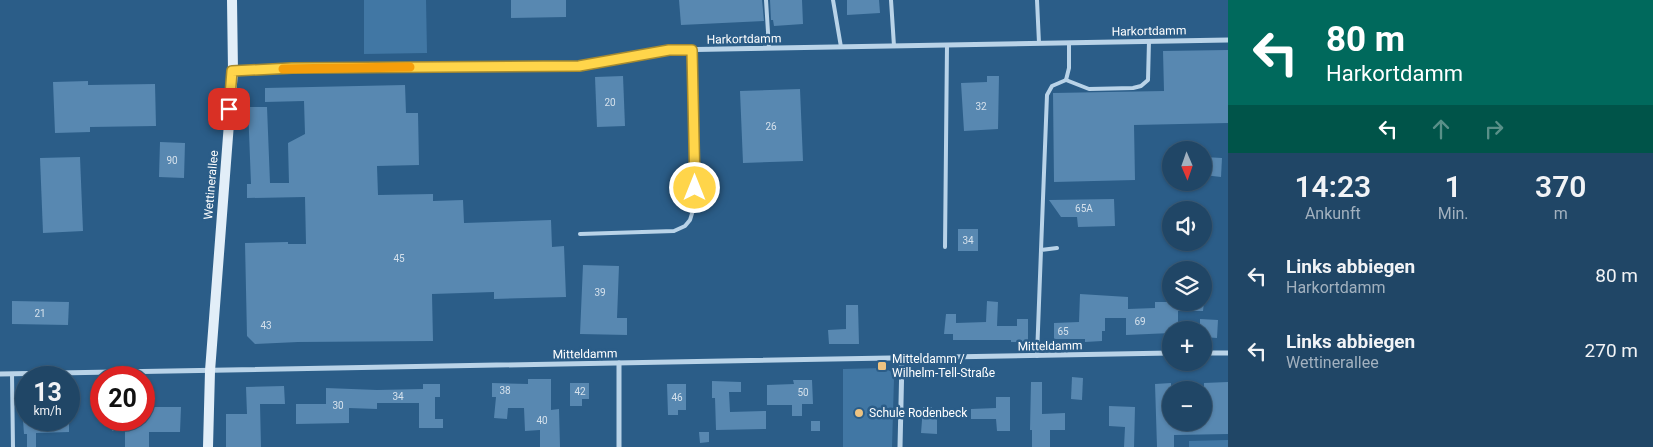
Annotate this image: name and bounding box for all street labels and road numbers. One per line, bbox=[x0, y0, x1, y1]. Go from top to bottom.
street label: Harkortdamm bbox=[1112, 23, 1186, 39]
street label: Harkortdamm bbox=[707, 31, 781, 47]
street label: Wettinerallee bbox=[201, 150, 221, 220]
street label: Mitteldamm bbox=[1017, 338, 1083, 354]
street label: Mitteldamm bbox=[552, 346, 618, 362]

